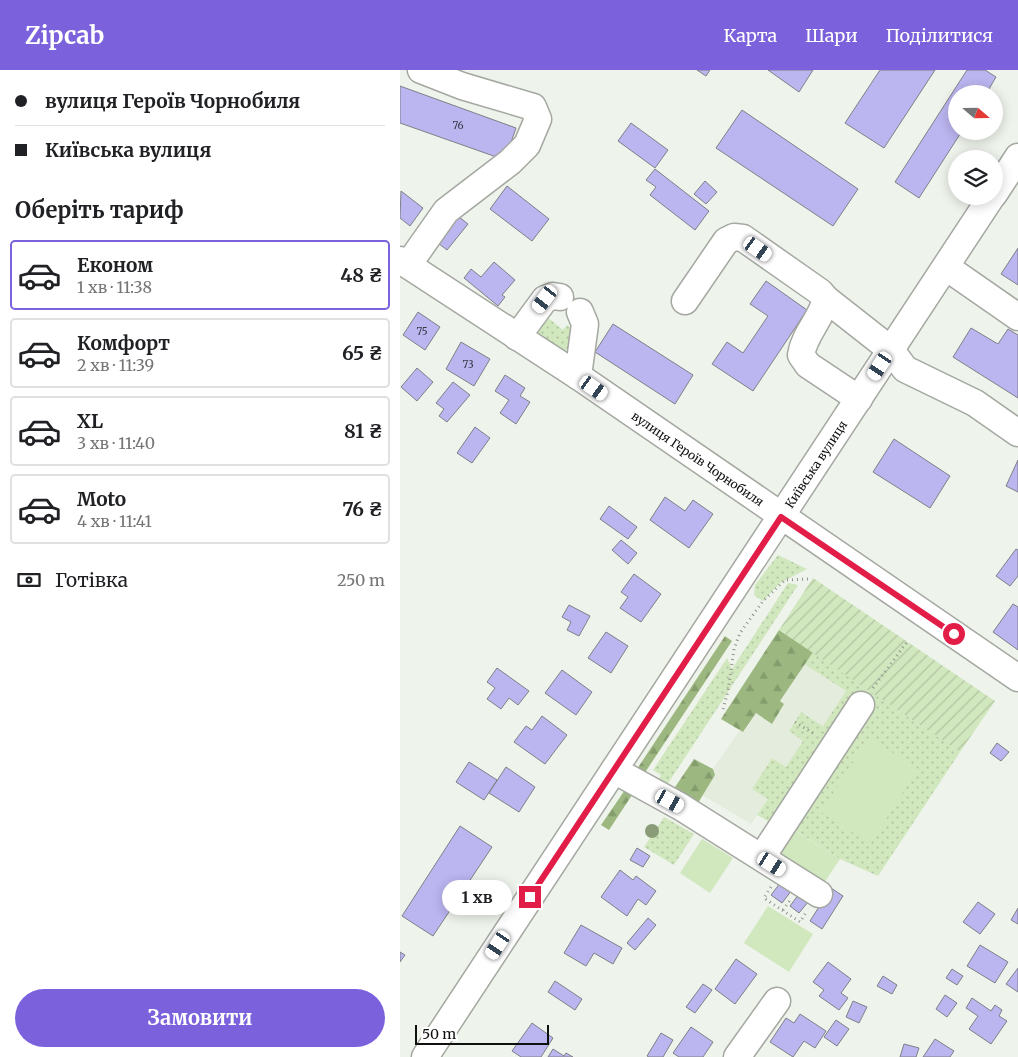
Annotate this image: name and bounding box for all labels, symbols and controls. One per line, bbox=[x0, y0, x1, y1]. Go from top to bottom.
text: Zipcab bbox=[25, 20, 104, 51]
text: Карта bbox=[724, 24, 777, 47]
text: Шари bbox=[805, 24, 858, 47]
text: Поділитися bbox=[886, 24, 993, 47]
north arrow bbox=[948, 85, 1002, 140]
map controls bbox=[948, 85, 1003, 205]
text: вулиця Героїв Чорнобиля bbox=[45, 89, 300, 113]
house number: 76 bbox=[452, 119, 464, 132]
text: Київська вулиця bbox=[45, 138, 211, 162]
button: layers bbox=[948, 150, 1003, 205]
text: Оберіть тариф bbox=[15, 196, 184, 224]
car bbox=[741, 234, 774, 264]
icon: car bbox=[17, 253, 62, 298]
text: Економ bbox=[77, 253, 153, 277]
text: 48 ₴ bbox=[340, 263, 383, 287]
text: 1 хв · 11:38 bbox=[77, 277, 152, 297]
car bbox=[529, 283, 560, 315]
house number: 75 bbox=[416, 325, 428, 338]
icon: car bbox=[17, 331, 62, 376]
text: Комфорт bbox=[77, 331, 170, 355]
text: 65 ₴ bbox=[342, 341, 383, 365]
car bbox=[865, 349, 894, 383]
text: 2 хв · 11:39 bbox=[77, 355, 154, 375]
house number: 73 bbox=[462, 358, 474, 371]
car bbox=[577, 373, 610, 403]
street label: вулиця Героїв Чорнобиля bbox=[629, 408, 767, 509]
icon: car bbox=[17, 409, 62, 454]
text: XL bbox=[77, 409, 103, 433]
street label: Київська вулиця bbox=[781, 417, 850, 511]
text: 81 ₴ bbox=[344, 419, 383, 443]
text: 3 хв · 11:40 bbox=[77, 433, 155, 453]
icon: car bbox=[17, 487, 62, 532]
text: Moto bbox=[77, 487, 126, 511]
text: 76 ₴ bbox=[342, 497, 383, 521]
text: 4 хв · 11:41 bbox=[77, 511, 152, 531]
icon: cash bbox=[15, 566, 43, 594]
text: Готівка bbox=[55, 568, 128, 592]
text: 250 m bbox=[337, 570, 385, 590]
route start bbox=[943, 623, 965, 645]
car bbox=[653, 787, 686, 815]
car bbox=[755, 850, 788, 878]
callout: 1 хв bbox=[442, 880, 512, 914]
route end bbox=[519, 886, 541, 908]
text: 1 хв bbox=[462, 887, 492, 907]
car bbox=[483, 928, 512, 962]
button: Замовити bbox=[15, 989, 385, 1047]
scale bar bbox=[415, 1022, 549, 1045]
text: 50 m bbox=[422, 1025, 456, 1043]

